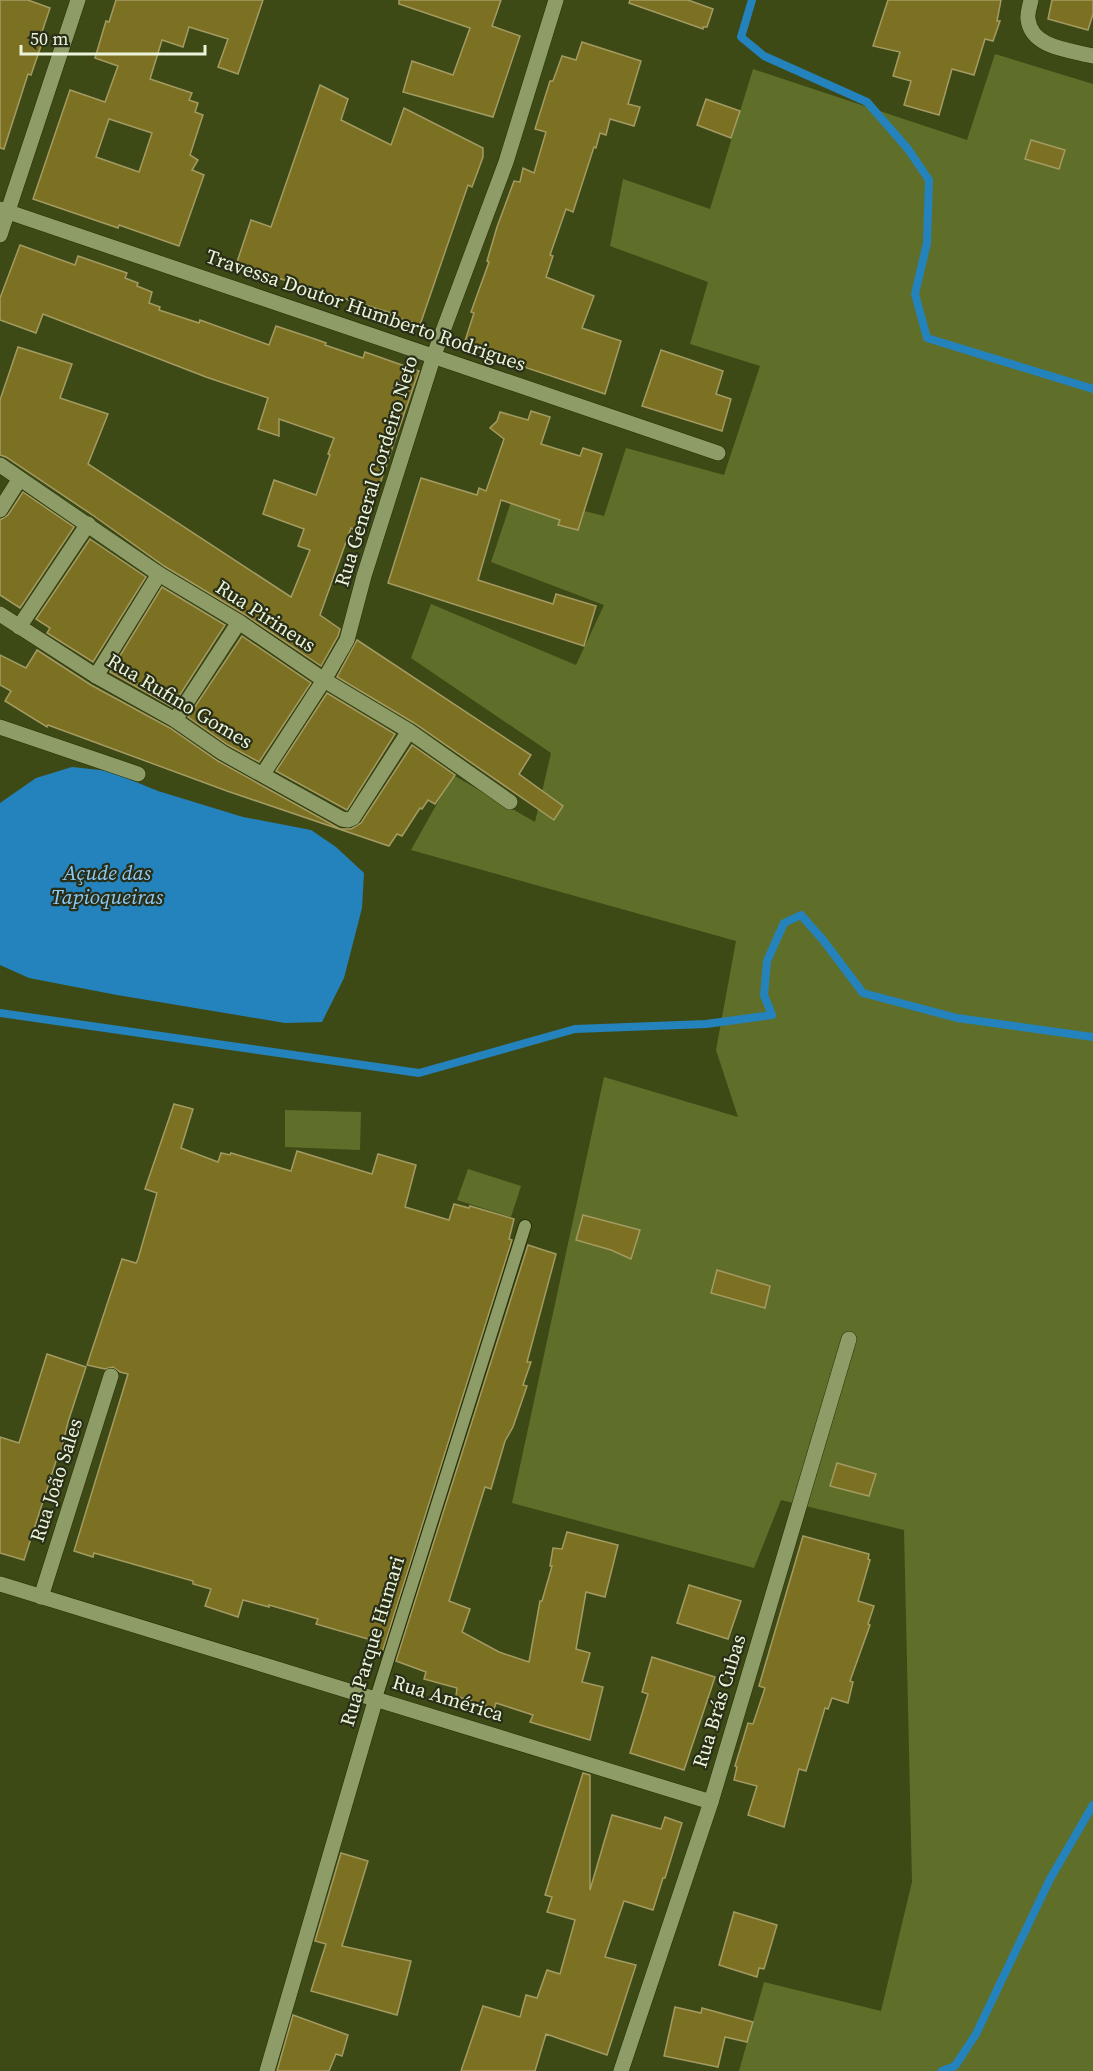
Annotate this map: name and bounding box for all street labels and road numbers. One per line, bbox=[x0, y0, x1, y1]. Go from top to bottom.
street label: Travessa Doutor Humberto Rodrigues bbox=[202, 242, 530, 378]
street label: Rua General Cordeiro Neto bbox=[328, 352, 424, 590]
street label: Rua Pirineus bbox=[210, 573, 322, 659]
street label: Rua Rufino Gomes bbox=[102, 646, 258, 756]
street label: Rua João Sales bbox=[23, 1415, 89, 1545]
street label: Rua Parque Humari bbox=[333, 1553, 411, 1729]
street label: Rua Brás Cubas bbox=[685, 1631, 753, 1771]
street label: Rua América bbox=[389, 1668, 508, 1728]

